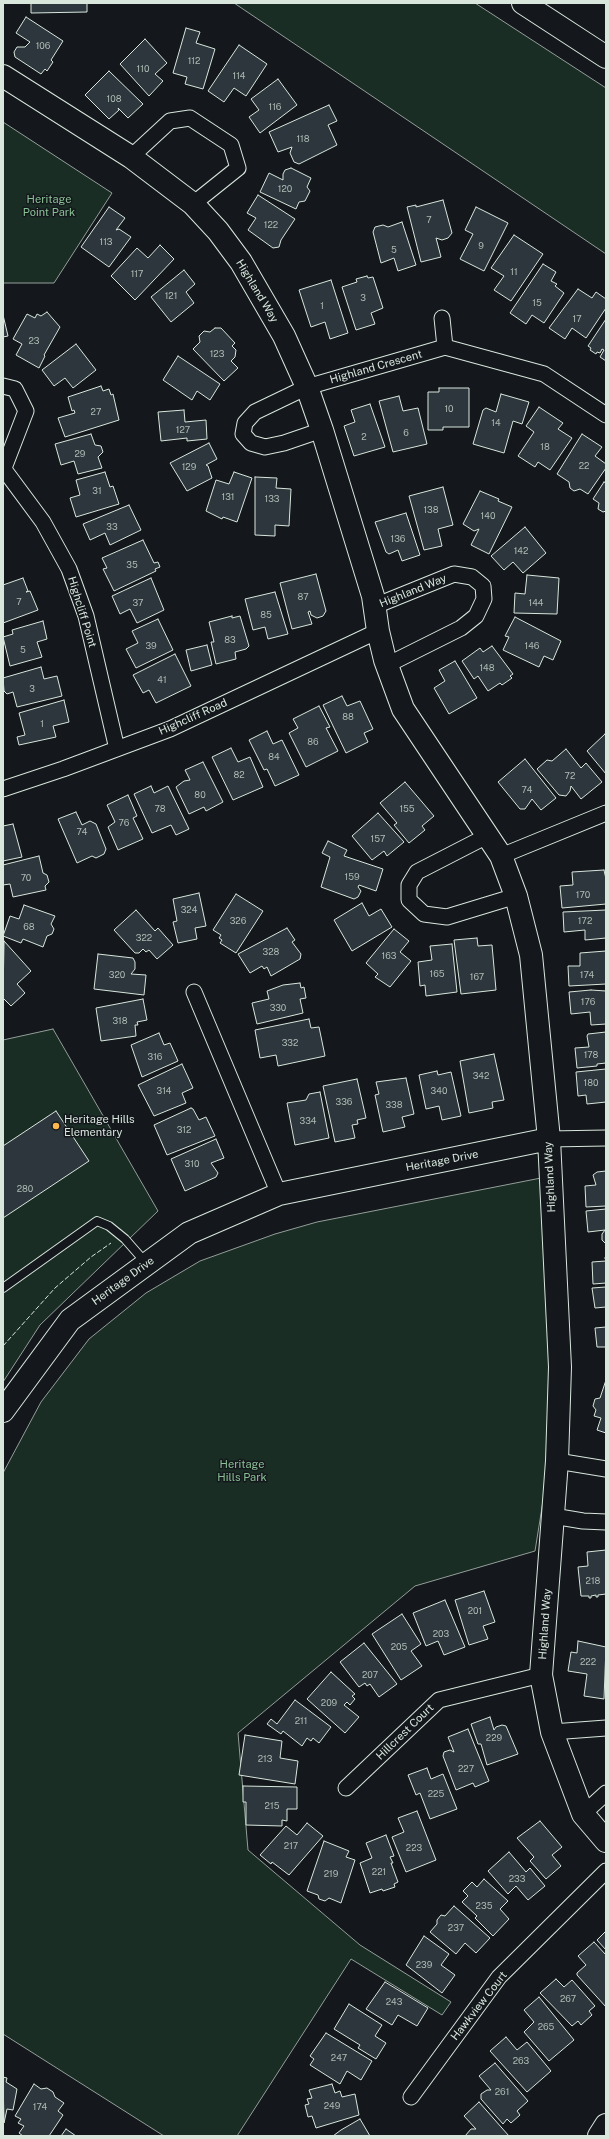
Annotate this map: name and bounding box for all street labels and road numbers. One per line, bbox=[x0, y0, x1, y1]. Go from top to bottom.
street label: Highland Way bbox=[233, 257, 281, 325]
street label: Highland Crescent bbox=[328, 348, 424, 386]
street label: Highland Way bbox=[378, 572, 448, 610]
street label: Highcliff Point bbox=[65, 575, 99, 649]
street label: Highcliff Road bbox=[157, 696, 229, 738]
street label: Highland Way bbox=[542, 1141, 558, 1213]
street label: Heritage Drive bbox=[405, 1147, 479, 1175]
street label: Heritage Drive bbox=[89, 1254, 157, 1308]
street label: Highland Way bbox=[536, 1588, 554, 1660]
street label: Hillcrest Court bbox=[374, 1701, 436, 1763]
street label: Hawkview Court bbox=[448, 1969, 510, 2043]

